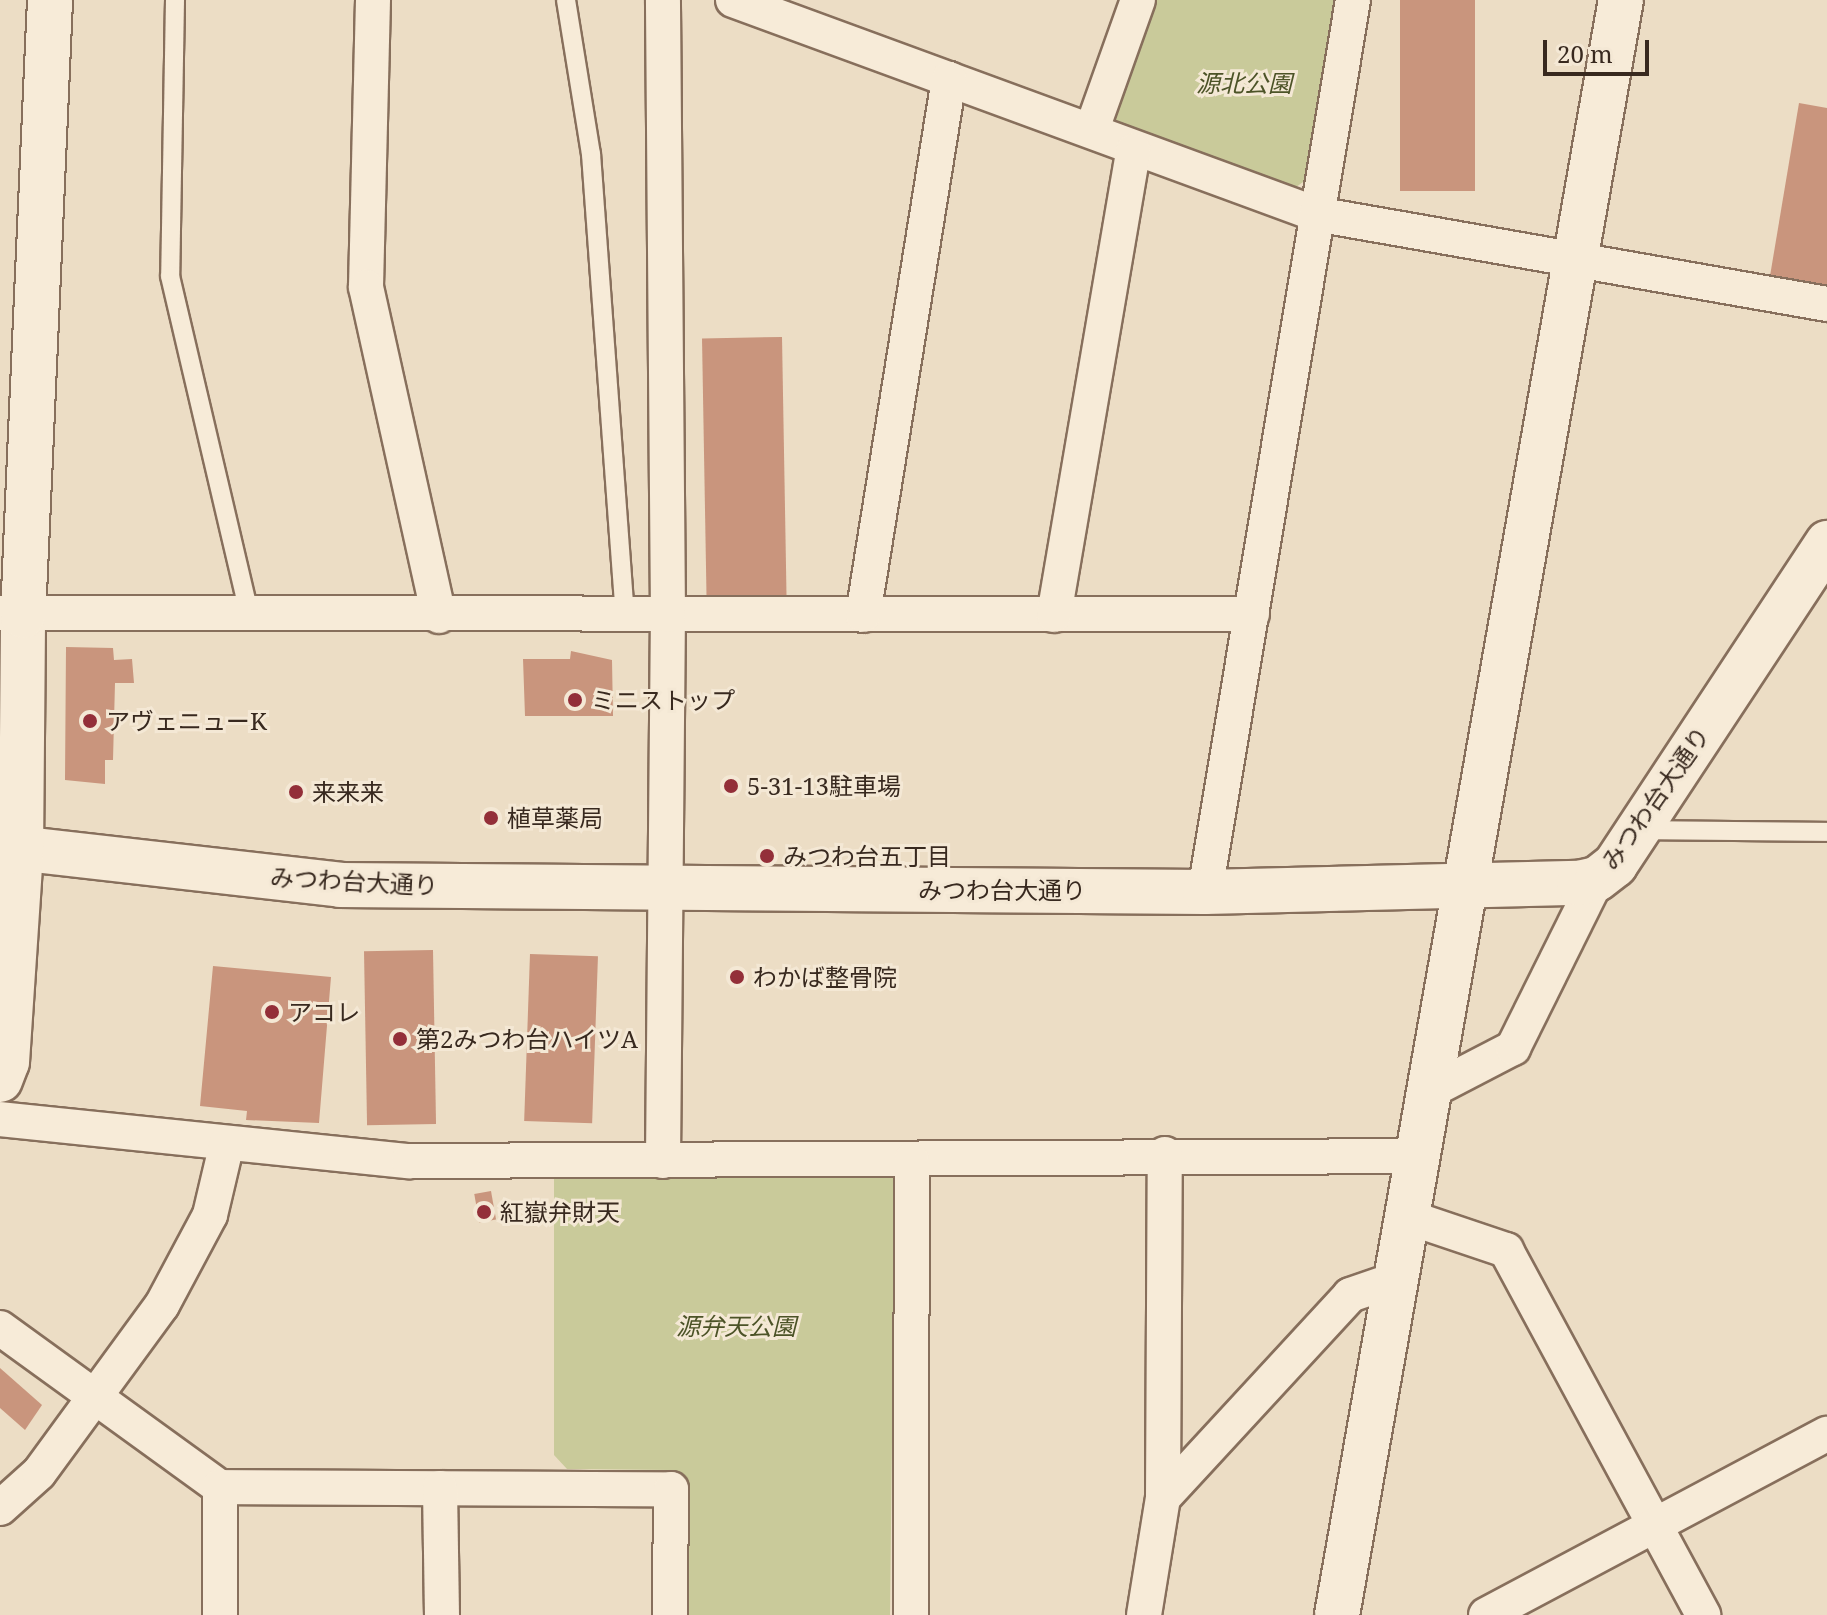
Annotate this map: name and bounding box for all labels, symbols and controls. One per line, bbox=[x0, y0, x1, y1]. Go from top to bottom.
scale bar bbox=[1547, 24, 1653, 74]
text: 20 m bbox=[1557, 37, 1613, 70]
park label: 源北公園 bbox=[1196, 69, 1292, 97]
place label: ミニストップ bbox=[591, 686, 735, 714]
marker: ミニストップ bbox=[566, 691, 584, 709]
place label: アヴェニューK bbox=[106, 707, 267, 735]
marker: アヴェニューK bbox=[81, 712, 99, 730]
street label: みつわ台大通り bbox=[1595, 721, 1715, 875]
place label: 5-31-13駐車場 bbox=[747, 772, 901, 800]
marker: 5-31-13駐車場 bbox=[722, 777, 740, 795]
place label: 来来来 bbox=[312, 778, 384, 806]
marker: 来来来 bbox=[287, 783, 305, 801]
place label: 植草薬局 bbox=[507, 804, 603, 832]
marker: 植草薬局 bbox=[482, 809, 500, 827]
place label: みつわ台五丁目 bbox=[783, 842, 951, 870]
marker: みつわ台五丁目 bbox=[758, 847, 776, 865]
street label: みつわ台大通り bbox=[269, 862, 439, 900]
street label: みつわ台大通り bbox=[918, 876, 1086, 904]
place label: わかば整骨院 bbox=[753, 963, 897, 991]
marker: わかば整骨院 bbox=[728, 968, 746, 986]
place label: アコレ bbox=[288, 998, 360, 1026]
marker: アコレ bbox=[263, 1003, 281, 1021]
place label: 第2みつわ台ハイツA bbox=[416, 1025, 638, 1053]
marker: 第2みつわ台ハイツA bbox=[391, 1030, 409, 1048]
place label: 紅嶽弁財天 bbox=[500, 1198, 620, 1226]
marker: 紅嶽弁財天 bbox=[475, 1203, 493, 1221]
park label: 源弁天公園 bbox=[676, 1312, 796, 1340]

